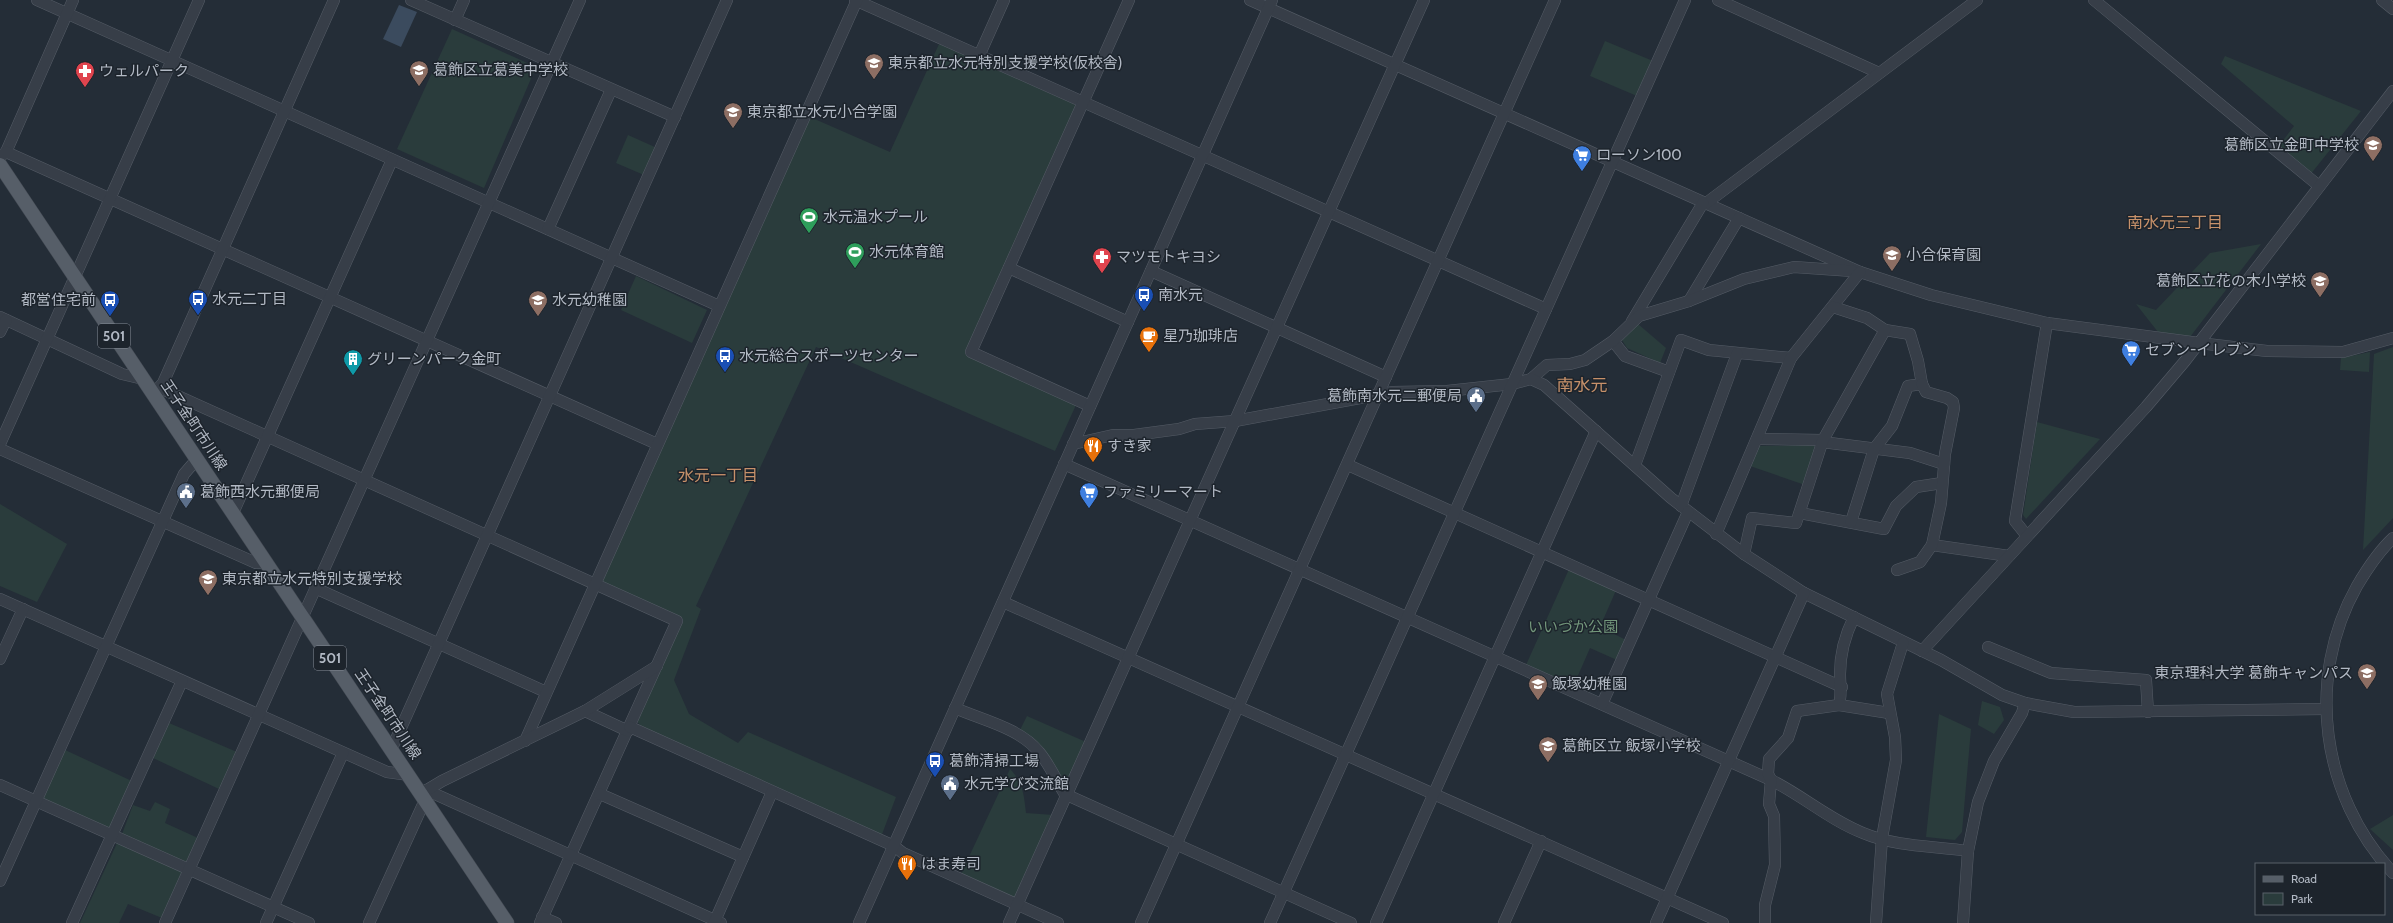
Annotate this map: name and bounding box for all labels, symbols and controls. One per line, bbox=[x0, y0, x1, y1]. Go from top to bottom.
school or university icon: 東京都立水元特別支援学校(仮校舎) bbox=[863, 52, 885, 80]
place label: 東京都立水元特別支援学校(仮校舎) bbox=[888, 54, 1122, 72]
school or university icon: 葛飾区立葛美中学校 bbox=[408, 59, 430, 87]
pharmacy icon: ウェルパーク bbox=[74, 60, 96, 88]
place label: 葛飾区立葛美中学校 bbox=[433, 61, 568, 79]
place label: ウェルパーク bbox=[99, 62, 189, 80]
school or university icon: 東京都立水元小合学園 bbox=[722, 101, 744, 129]
place label: 東京都立水元小合学園 bbox=[747, 103, 897, 121]
school or university icon: 葛飾区立金町中学校 bbox=[2362, 134, 2384, 162]
place label: 葛飾区立金町中学校 bbox=[2224, 136, 2359, 154]
supermarket icon: ローソン100 bbox=[1571, 144, 1593, 172]
place label: ローソン100 bbox=[1596, 146, 1682, 164]
sports icon: 水元温水プール bbox=[798, 206, 820, 234]
place label: 水元温水プール bbox=[823, 208, 928, 226]
district label: 南水元三丁目 bbox=[2127, 213, 2223, 232]
sports icon: 水元体育館 bbox=[844, 241, 866, 269]
place label: 水元体育館 bbox=[869, 243, 944, 261]
school or university icon: 小合保育園 bbox=[1881, 244, 1903, 272]
pharmacy icon: マツモトキヨシ bbox=[1091, 246, 1113, 274]
place label: 小合保育園 bbox=[1906, 246, 1981, 264]
place label: マツモトキヨシ bbox=[1116, 248, 1221, 266]
school or university icon: 葛飾区立花の木小学校 bbox=[2309, 270, 2331, 298]
place label: 葛飾区立花の木小学校 bbox=[2156, 272, 2306, 290]
bus stop icon: 南水元 bbox=[1133, 284, 1155, 312]
place label: 南水元 bbox=[1158, 286, 1203, 304]
bus stop icon: 水元二丁目 bbox=[187, 288, 209, 316]
bus stop icon: 都営住宅前 bbox=[99, 289, 121, 317]
school or university icon: 水元幼稚園 bbox=[527, 289, 549, 317]
place label: 水元二丁目 bbox=[212, 290, 287, 308]
place label: 都営住宅前 bbox=[21, 291, 96, 309]
place label: 水元幼稚園 bbox=[552, 291, 627, 309]
road number: 501 bbox=[98, 324, 130, 348]
cafe icon: 星乃珈琲店 bbox=[1138, 325, 1160, 353]
place label: 星乃珈琲店 bbox=[1163, 327, 1238, 345]
supermarket icon: セブン-イレブン bbox=[2120, 339, 2142, 367]
place label: セブン-イレブン bbox=[2145, 341, 2256, 359]
bus stop icon: 水元総合スポーツセンター bbox=[714, 345, 736, 373]
place label: 水元総合スポーツセンター bbox=[739, 347, 919, 365]
building icon: グリーンパーク金町 bbox=[342, 348, 364, 376]
place label: グリーンパーク金町 bbox=[367, 350, 501, 368]
district label: 南水元 bbox=[1557, 375, 1608, 395]
street label: 王子金町市川線 bbox=[157, 376, 231, 474]
public building icon: 葛飾南水元二郵便局 bbox=[1465, 385, 1487, 413]
place label: 葛飾南水元二郵便局 bbox=[1327, 387, 1462, 405]
restaurant icon: すき家 bbox=[1082, 435, 1104, 463]
place label: すき家 bbox=[1107, 437, 1152, 455]
district label: 水元一丁目 bbox=[678, 466, 758, 485]
public building icon: 葛飾西水元郵便局 bbox=[175, 481, 197, 509]
supermarket icon: ファミリーマート bbox=[1078, 481, 1100, 509]
place label: 葛飾西水元郵便局 bbox=[200, 483, 320, 501]
place label: ファミリーマート bbox=[1103, 483, 1223, 501]
school or university icon: 東京都立水元特別支援学校 bbox=[197, 568, 219, 596]
place label: 東京都立水元特別支援学校 bbox=[222, 570, 402, 588]
park label: いいづか公園 bbox=[1528, 618, 1618, 636]
road number: 501 bbox=[314, 646, 346, 670]
school or university icon: 東京理科大学 葛飾キャンパス bbox=[2356, 662, 2378, 690]
place label: 東京理科大学 葛飾キャンパス bbox=[2155, 664, 2353, 682]
street label: 王子金町市川線 bbox=[351, 665, 425, 763]
school or university icon: 飯塚幼稚園 bbox=[1527, 673, 1549, 701]
place label: 飯塚幼稚園 bbox=[1552, 675, 1627, 693]
school or university icon: 葛飾区立 飯塚小学校 bbox=[1537, 735, 1559, 763]
place label: 葛飾区立 飯塚小学校 bbox=[1562, 737, 1700, 755]
bus stop icon: 葛飾清掃工場 bbox=[924, 750, 946, 778]
place label: 葛飾清掃工場 bbox=[949, 752, 1039, 770]
public building icon: 水元学び交流館 bbox=[939, 773, 961, 801]
place label: 水元学び交流館 bbox=[964, 775, 1069, 793]
restaurant icon: はま寿司 bbox=[896, 853, 918, 881]
place label: はま寿司 bbox=[921, 855, 981, 873]
legend bbox=[2255, 863, 2385, 915]
text: Road bbox=[2291, 871, 2317, 886]
text: Park bbox=[2291, 891, 2313, 906]

